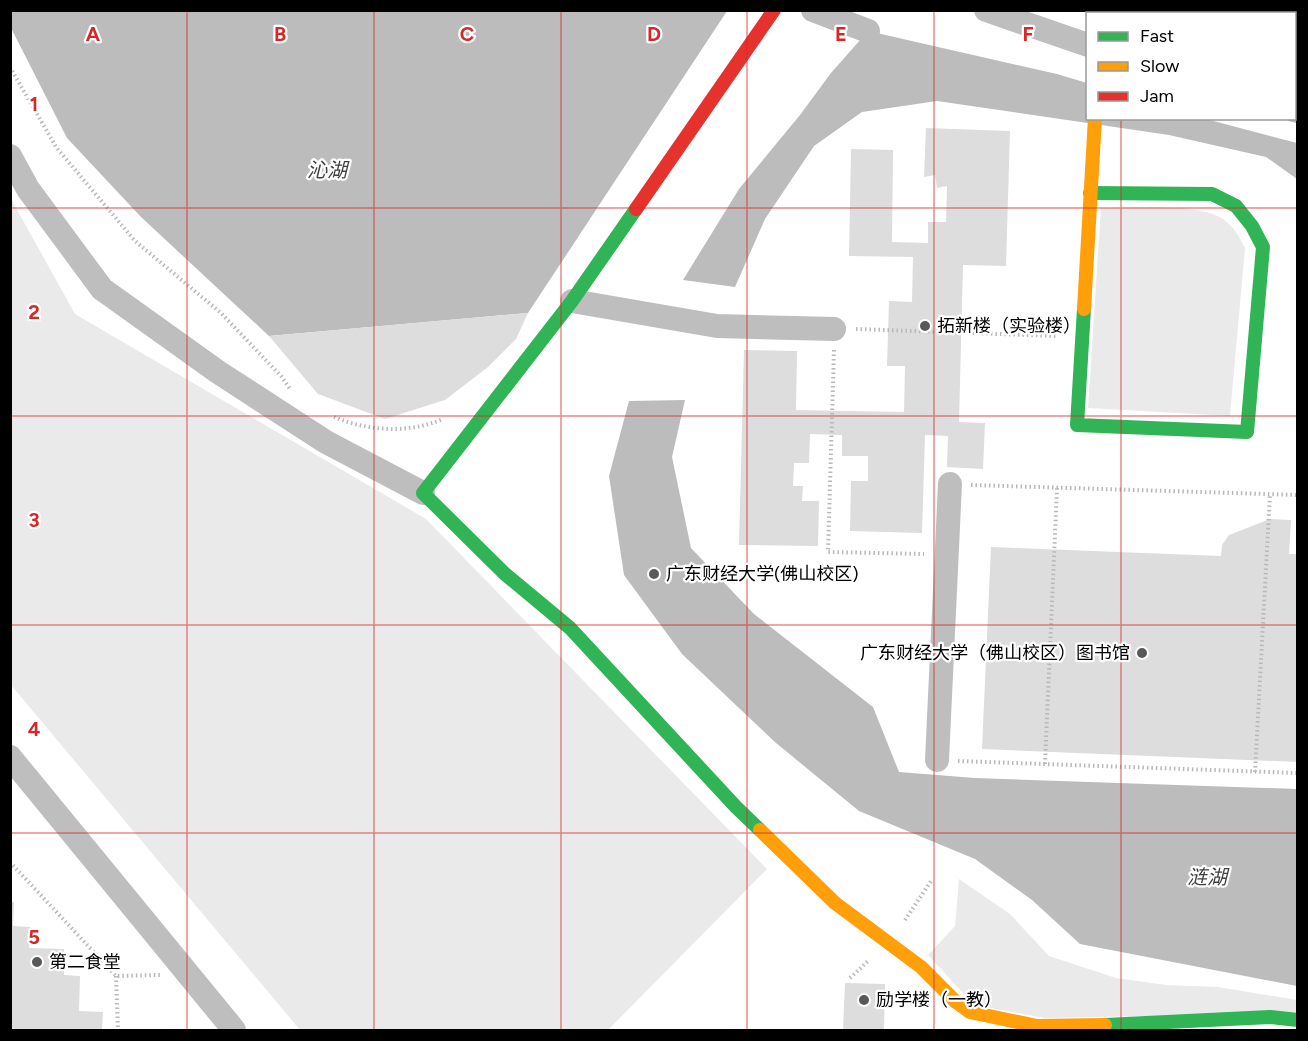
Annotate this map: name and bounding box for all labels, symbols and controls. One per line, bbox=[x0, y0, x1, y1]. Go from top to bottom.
legend bbox=[1086, 12, 1296, 120]
text: A bbox=[86, 22, 101, 46]
text: B bbox=[274, 22, 286, 46]
text: C bbox=[460, 22, 474, 46]
text: D bbox=[647, 22, 661, 46]
text: E bbox=[835, 22, 847, 46]
text: F bbox=[1022, 22, 1034, 46]
text: Fast bbox=[1140, 25, 1174, 47]
text: Slow bbox=[1140, 55, 1179, 77]
text: Jam bbox=[1140, 85, 1174, 107]
text: 1 bbox=[30, 92, 38, 116]
water label: 沁湖 bbox=[307, 158, 350, 182]
text: 2 bbox=[28, 300, 40, 324]
place label: 拓新楼（实验楼） bbox=[937, 315, 1081, 337]
marker: 拓新楼（实验楼） bbox=[918, 319, 932, 333]
text: 3 bbox=[28, 508, 40, 532]
place label: 广东财经大学(佛山校区) bbox=[666, 563, 859, 585]
marker: 广东财经大学(佛山校区) bbox=[647, 567, 661, 581]
place label: 广东财经大学（佛山校区）图书馆 bbox=[860, 642, 1130, 664]
marker: 广东财经大学（佛山校区）图书馆 bbox=[1135, 646, 1149, 660]
text: 4 bbox=[28, 717, 41, 741]
water label: 涟湖 bbox=[1187, 865, 1230, 889]
text: 5 bbox=[28, 925, 40, 949]
place label: 第二食堂 bbox=[49, 951, 121, 973]
marker: 第二食堂 bbox=[30, 955, 44, 969]
place label: 励学楼（一教） bbox=[876, 989, 1002, 1011]
marker: 励学楼（一教） bbox=[857, 993, 871, 1007]

